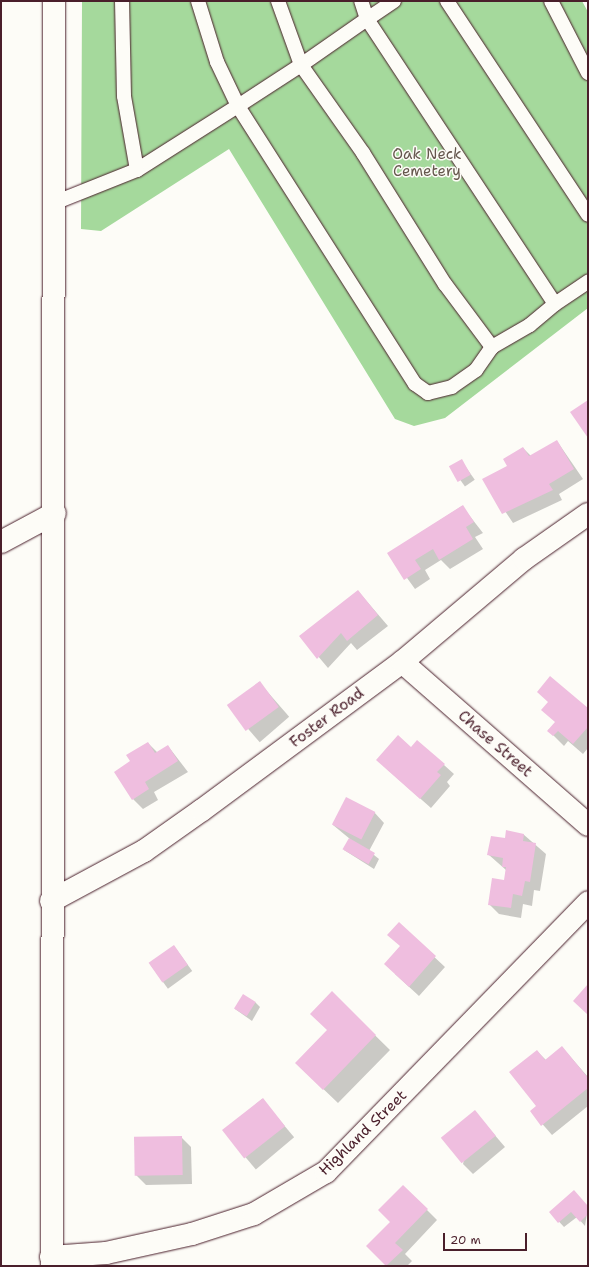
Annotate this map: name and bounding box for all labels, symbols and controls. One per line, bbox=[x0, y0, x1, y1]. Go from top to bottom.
park label: Oak Neck Cemetery bbox=[392, 145, 462, 180]
street label: Foster Road bbox=[286, 684, 368, 752]
street label: Chase Street bbox=[454, 707, 536, 781]
street label: Highland Street bbox=[315, 1087, 411, 1179]
scale bar bbox=[445, 1225, 529, 1251]
text: 20 m bbox=[450, 1232, 481, 1248]

